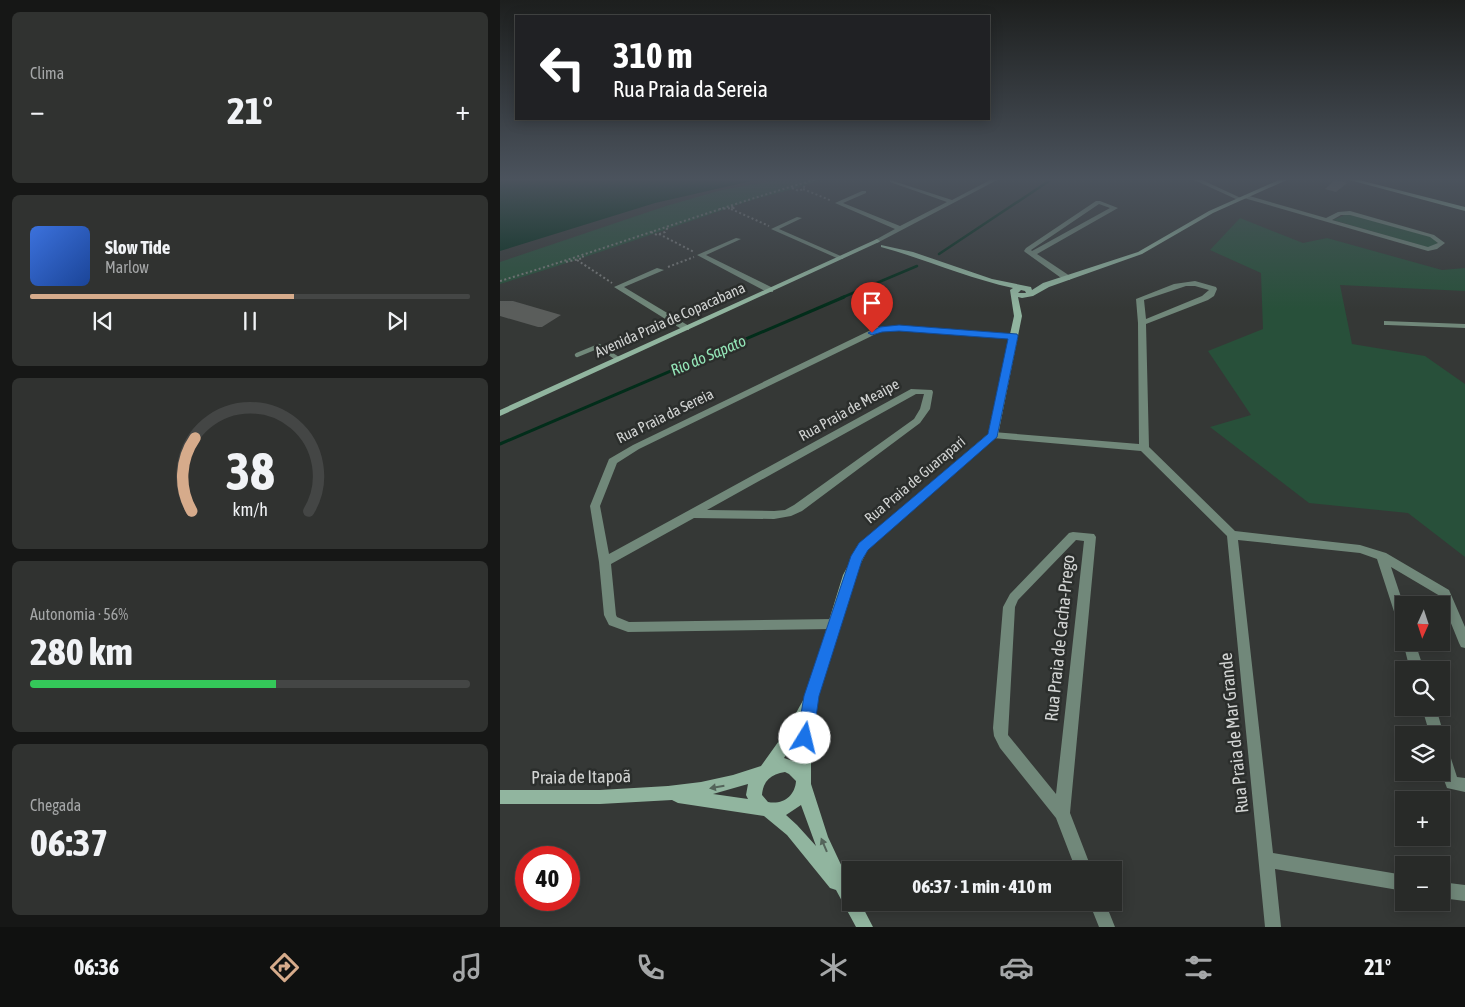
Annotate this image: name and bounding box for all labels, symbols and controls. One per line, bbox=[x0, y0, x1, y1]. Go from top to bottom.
icon: left bbox=[530, 35, 595, 100]
text: 310 m bbox=[613, 35, 692, 75]
text: Clima bbox=[30, 64, 64, 82]
text: Rua Praia da Sereia bbox=[613, 76, 768, 102]
text: 21° bbox=[227, 89, 273, 132]
text: − bbox=[30, 94, 45, 126]
text: + bbox=[455, 94, 470, 126]
text: Slow Tide bbox=[105, 236, 170, 258]
text: Marlow bbox=[105, 258, 149, 276]
street label: Avenida Praia de Copacabana bbox=[592, 279, 748, 360]
pin bbox=[851, 282, 893, 333]
icon: arrive bbox=[858, 289, 886, 317]
icon: previous bbox=[89, 307, 117, 335]
icon: pause bbox=[236, 307, 264, 335]
icon: next bbox=[383, 307, 411, 335]
water label: Rio do Sapato bbox=[668, 331, 749, 380]
street label: Rua Praia de Meaipe bbox=[796, 375, 902, 444]
street label: Rua Praia da Sereia bbox=[614, 385, 716, 446]
street label: Rua Praia de Guarapari bbox=[861, 433, 968, 527]
text: 38 bbox=[226, 441, 274, 501]
text: km/h bbox=[232, 499, 268, 520]
street label: Rua Praia de Cacha-Prego bbox=[1040, 553, 1079, 722]
north arrow bbox=[1395, 596, 1450, 651]
map controls bbox=[1395, 596, 1450, 911]
text: Autonomia · 56% bbox=[30, 605, 128, 623]
text: 280 km bbox=[30, 630, 133, 673]
street label: Rua Praia de Mar Grande bbox=[1215, 652, 1252, 814]
button: search bbox=[1395, 661, 1450, 716]
position arrow bbox=[778, 711, 830, 763]
button: layers bbox=[1395, 726, 1450, 781]
street label: Praia de Itapoã bbox=[531, 765, 631, 788]
one-way arrow bbox=[709, 783, 725, 791]
button: + bbox=[1395, 791, 1450, 846]
text: Chegada bbox=[30, 796, 81, 814]
text: 06:37 bbox=[30, 821, 108, 864]
one-way arrow bbox=[820, 837, 828, 852]
speed limit sign: 40 bbox=[515, 846, 580, 911]
button: − bbox=[1395, 856, 1450, 911]
text: 06:37 · 1 min · 410 m bbox=[912, 875, 1052, 897]
icon: directions bbox=[267, 950, 302, 985]
icon: music bbox=[450, 950, 485, 985]
icon: phone bbox=[633, 950, 668, 985]
icon: climate bbox=[816, 950, 851, 985]
icon: car bbox=[999, 950, 1034, 985]
icon: filters bbox=[1181, 950, 1216, 985]
text: 06:36 bbox=[74, 954, 119, 980]
text: 21° bbox=[1364, 954, 1391, 980]

